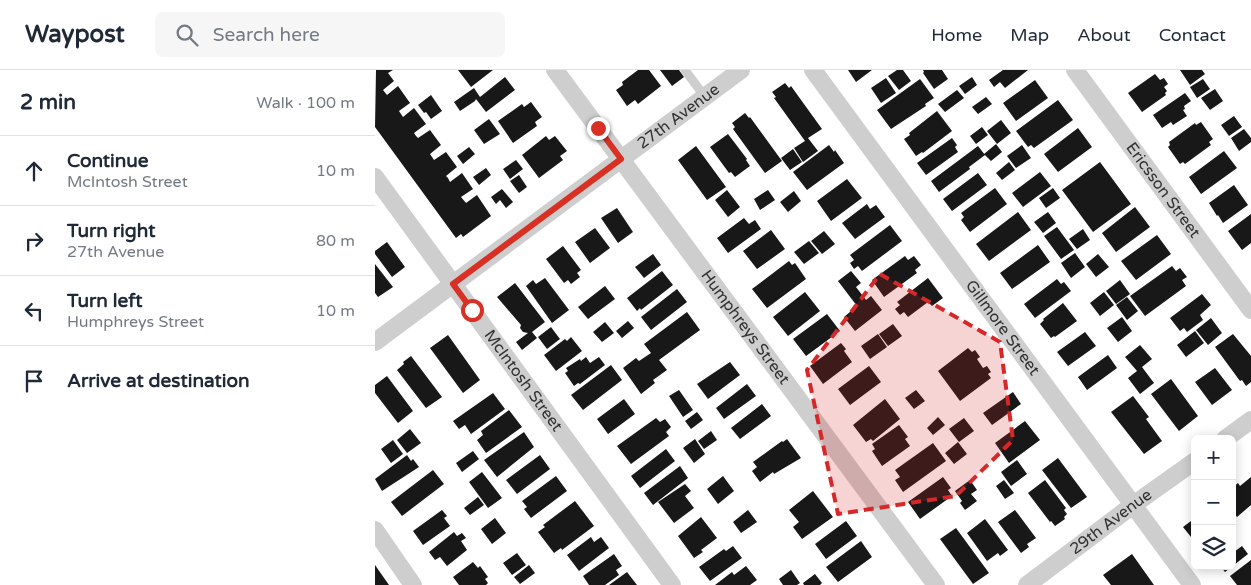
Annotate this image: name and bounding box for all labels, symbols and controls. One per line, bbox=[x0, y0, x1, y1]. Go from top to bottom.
search box bbox=[155, 12, 505, 57]
text: Waypost bbox=[25, 20, 125, 49]
icon: search bbox=[173, 21, 201, 49]
text: Search here bbox=[213, 24, 320, 46]
text: Home bbox=[931, 24, 982, 46]
text: Map bbox=[1010, 24, 1049, 46]
text: About bbox=[1077, 24, 1131, 46]
text: Contact bbox=[1159, 24, 1226, 46]
street label: 27th Avenue bbox=[633, 79, 723, 154]
text: 2 min bbox=[20, 90, 76, 115]
text: Walk · 100 m bbox=[256, 93, 355, 113]
route end bbox=[587, 117, 610, 140]
street label: Ericsson Street bbox=[1121, 138, 1205, 242]
text: Continue bbox=[67, 150, 149, 172]
icon: ahead bbox=[20, 157, 48, 185]
text: 10 m bbox=[316, 161, 355, 181]
text: McIntosh Street bbox=[67, 172, 188, 192]
text: Turn right bbox=[67, 220, 155, 242]
icon: right bbox=[20, 227, 48, 255]
text: 80 m bbox=[316, 231, 355, 251]
text: 27th Avenue bbox=[67, 242, 164, 262]
street label: Humphreys Street bbox=[696, 266, 794, 388]
street label: Gillmore Street bbox=[961, 276, 1044, 379]
text: Turn left bbox=[67, 290, 143, 312]
icon: left bbox=[20, 297, 48, 325]
route start bbox=[461, 299, 484, 322]
text: 10 m bbox=[316, 301, 355, 321]
text: Humphreys Street bbox=[67, 312, 204, 332]
street label: McIntosh Street bbox=[480, 326, 567, 435]
icon: arrive bbox=[20, 367, 48, 395]
text: Arrive at destination bbox=[67, 370, 250, 392]
map controls bbox=[1191, 435, 1236, 570]
button: + bbox=[1191, 435, 1236, 480]
button: − bbox=[1191, 480, 1236, 525]
street label: 29th Avenue bbox=[1066, 485, 1156, 559]
button: layers bbox=[1191, 525, 1236, 570]

